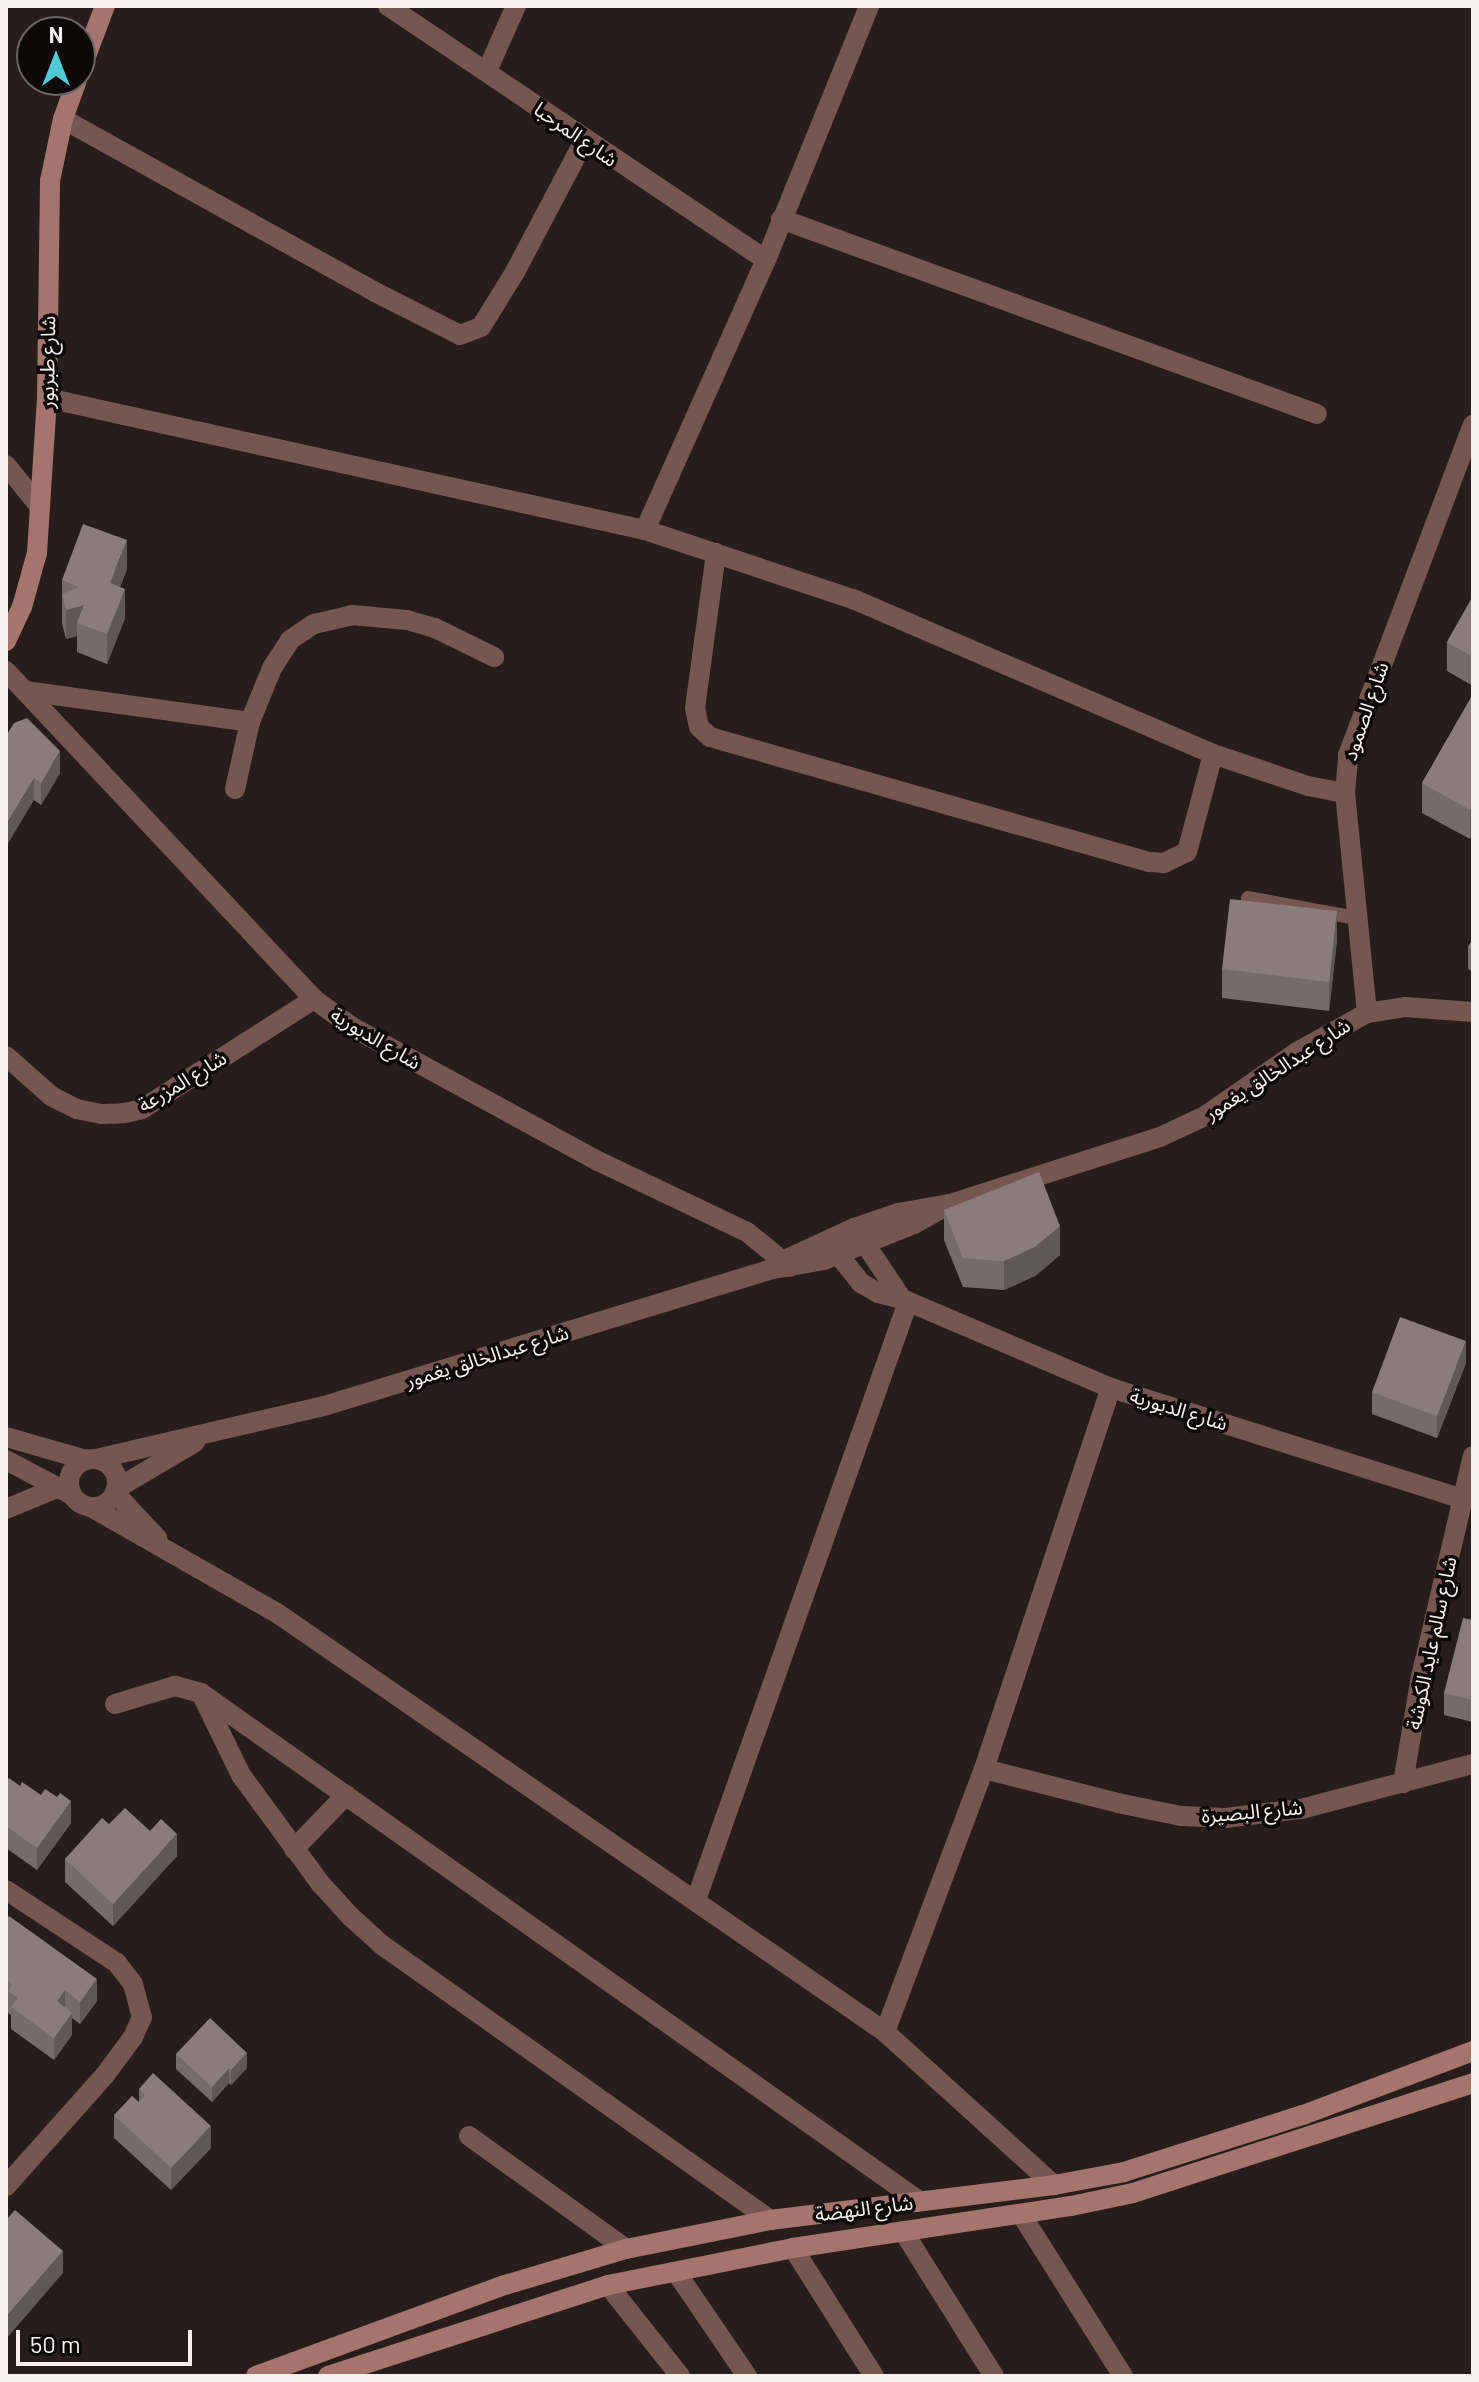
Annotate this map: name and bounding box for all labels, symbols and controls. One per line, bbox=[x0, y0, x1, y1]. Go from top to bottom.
north arrow bbox=[16, 16, 96, 96]
text: N bbox=[49, 21, 63, 47]
street label: شارع المرحبا bbox=[530, 97, 622, 171]
street label: شارع طبربور bbox=[34, 315, 60, 409]
street label: شارع الصمود bbox=[1337, 659, 1393, 763]
street label: شارع الدبورية bbox=[327, 1002, 425, 1074]
street label: شارع عبدالخالق يغمور bbox=[1200, 1013, 1354, 1125]
street label: شارع المزرعة bbox=[133, 1045, 231, 1117]
street label: شارع عبدالخالق يغمور bbox=[403, 1320, 571, 1392]
street label: شارع الدبورية bbox=[1127, 1383, 1231, 1435]
street label: شارع سالم عايد الكوشة bbox=[1401, 1554, 1461, 1732]
street label: شارع البصيرة bbox=[1200, 1795, 1304, 1827]
street label: شارع النهضة bbox=[814, 2190, 914, 2226]
scale bar bbox=[20, 2314, 196, 2364]
text: 50 m bbox=[30, 2329, 81, 2358]

